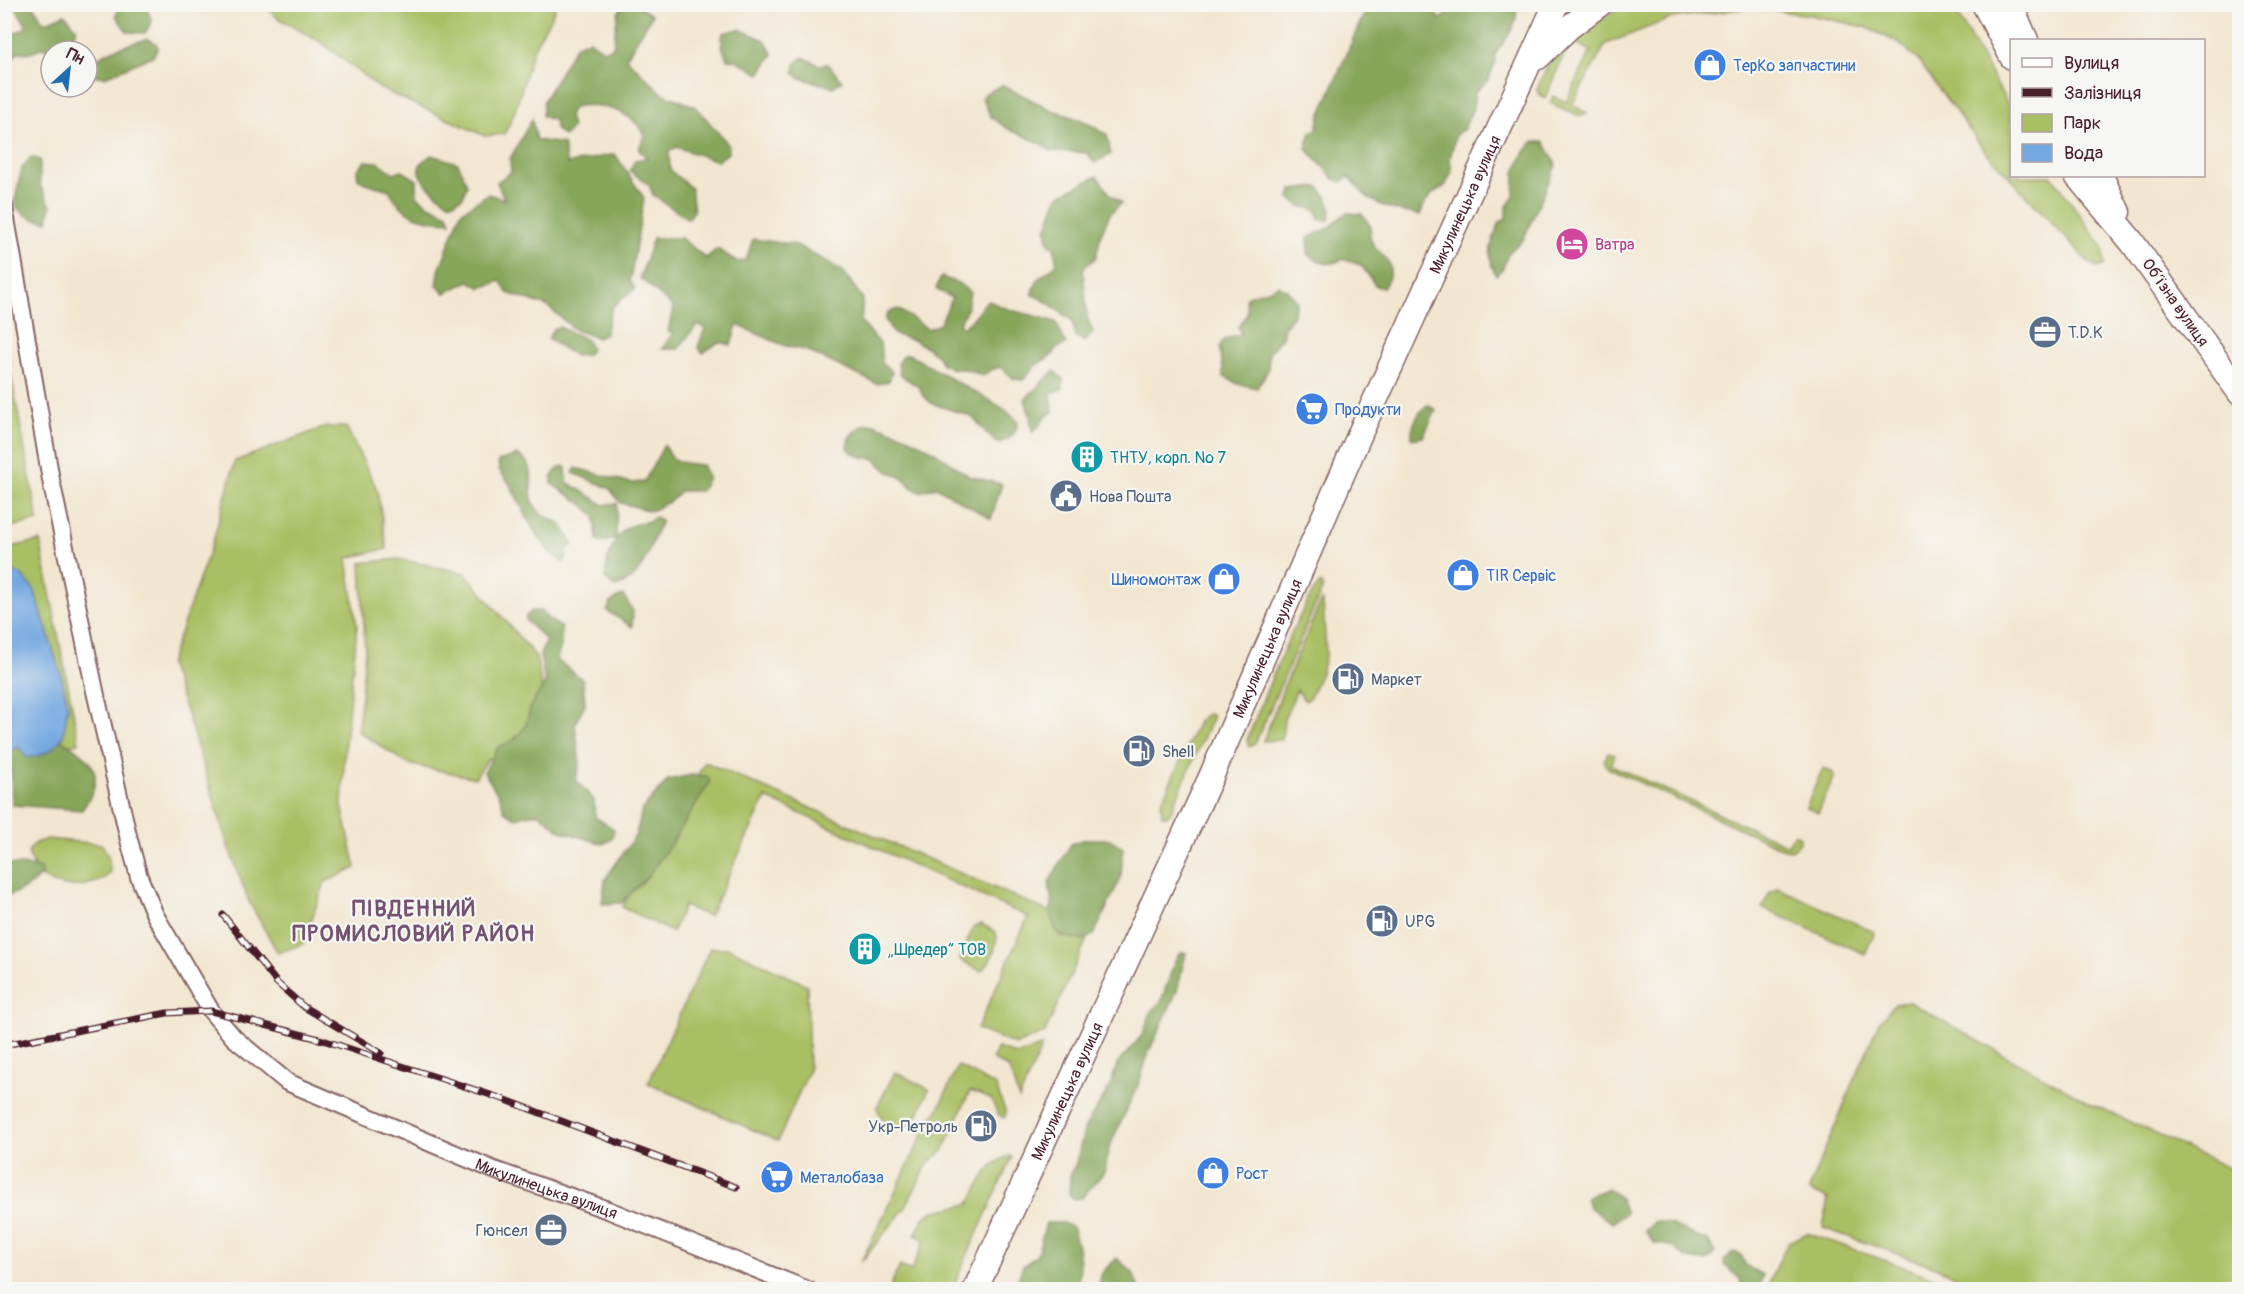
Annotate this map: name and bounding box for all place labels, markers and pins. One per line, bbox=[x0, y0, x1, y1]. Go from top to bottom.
shop icon: ТерКо запчастини bbox=[1692, 47, 1728, 83]
place label: ТерКо запчастини bbox=[1733, 56, 1855, 76]
hotel icon: Ватра bbox=[1554, 226, 1590, 262]
place label: Ватра bbox=[1595, 235, 1635, 255]
office icon: T.D.K bbox=[2027, 314, 2063, 350]
place label: T.D.K bbox=[2068, 323, 2103, 343]
supermarket icon: Продукти bbox=[1294, 391, 1330, 427]
place label: Продукти bbox=[1335, 400, 1401, 420]
building icon: ТНТУ, корп. № 7 bbox=[1069, 439, 1105, 475]
place label: ТНТУ, корп. № 7 bbox=[1110, 448, 1226, 468]
public building icon: Нова Пошта bbox=[1048, 478, 1084, 514]
place label: Нова Пошта bbox=[1089, 487, 1171, 507]
shop icon: TIR Сервіс bbox=[1445, 557, 1481, 593]
shop icon: Шиномонтаж bbox=[1206, 561, 1242, 597]
place label: TIR Сервіс bbox=[1486, 566, 1556, 586]
place label: Шиномонтаж bbox=[1111, 570, 1202, 590]
fuel station icon: Маркет bbox=[1330, 661, 1366, 697]
place label: Маркет bbox=[1371, 670, 1422, 690]
fuel station icon: Shell bbox=[1121, 733, 1157, 769]
place label: Shell bbox=[1162, 742, 1194, 762]
fuel station icon: UPG bbox=[1364, 903, 1400, 939]
place label: UPG bbox=[1405, 912, 1435, 932]
building icon: „Шредер“ ТОВ bbox=[847, 931, 883, 967]
place label: „Шредер“ ТОВ bbox=[888, 940, 986, 960]
fuel station icon: Укр-Петроль bbox=[963, 1108, 999, 1144]
place label: Укр-Петроль bbox=[868, 1117, 958, 1137]
shop icon: Рост bbox=[1195, 1155, 1231, 1191]
supermarket icon: Металобаза bbox=[759, 1159, 795, 1195]
place label: Рост bbox=[1236, 1164, 1268, 1184]
place label: Металобаза bbox=[800, 1168, 884, 1188]
office icon: Гюнсел bbox=[533, 1212, 569, 1248]
place label: Гюнсел bbox=[475, 1221, 528, 1241]

